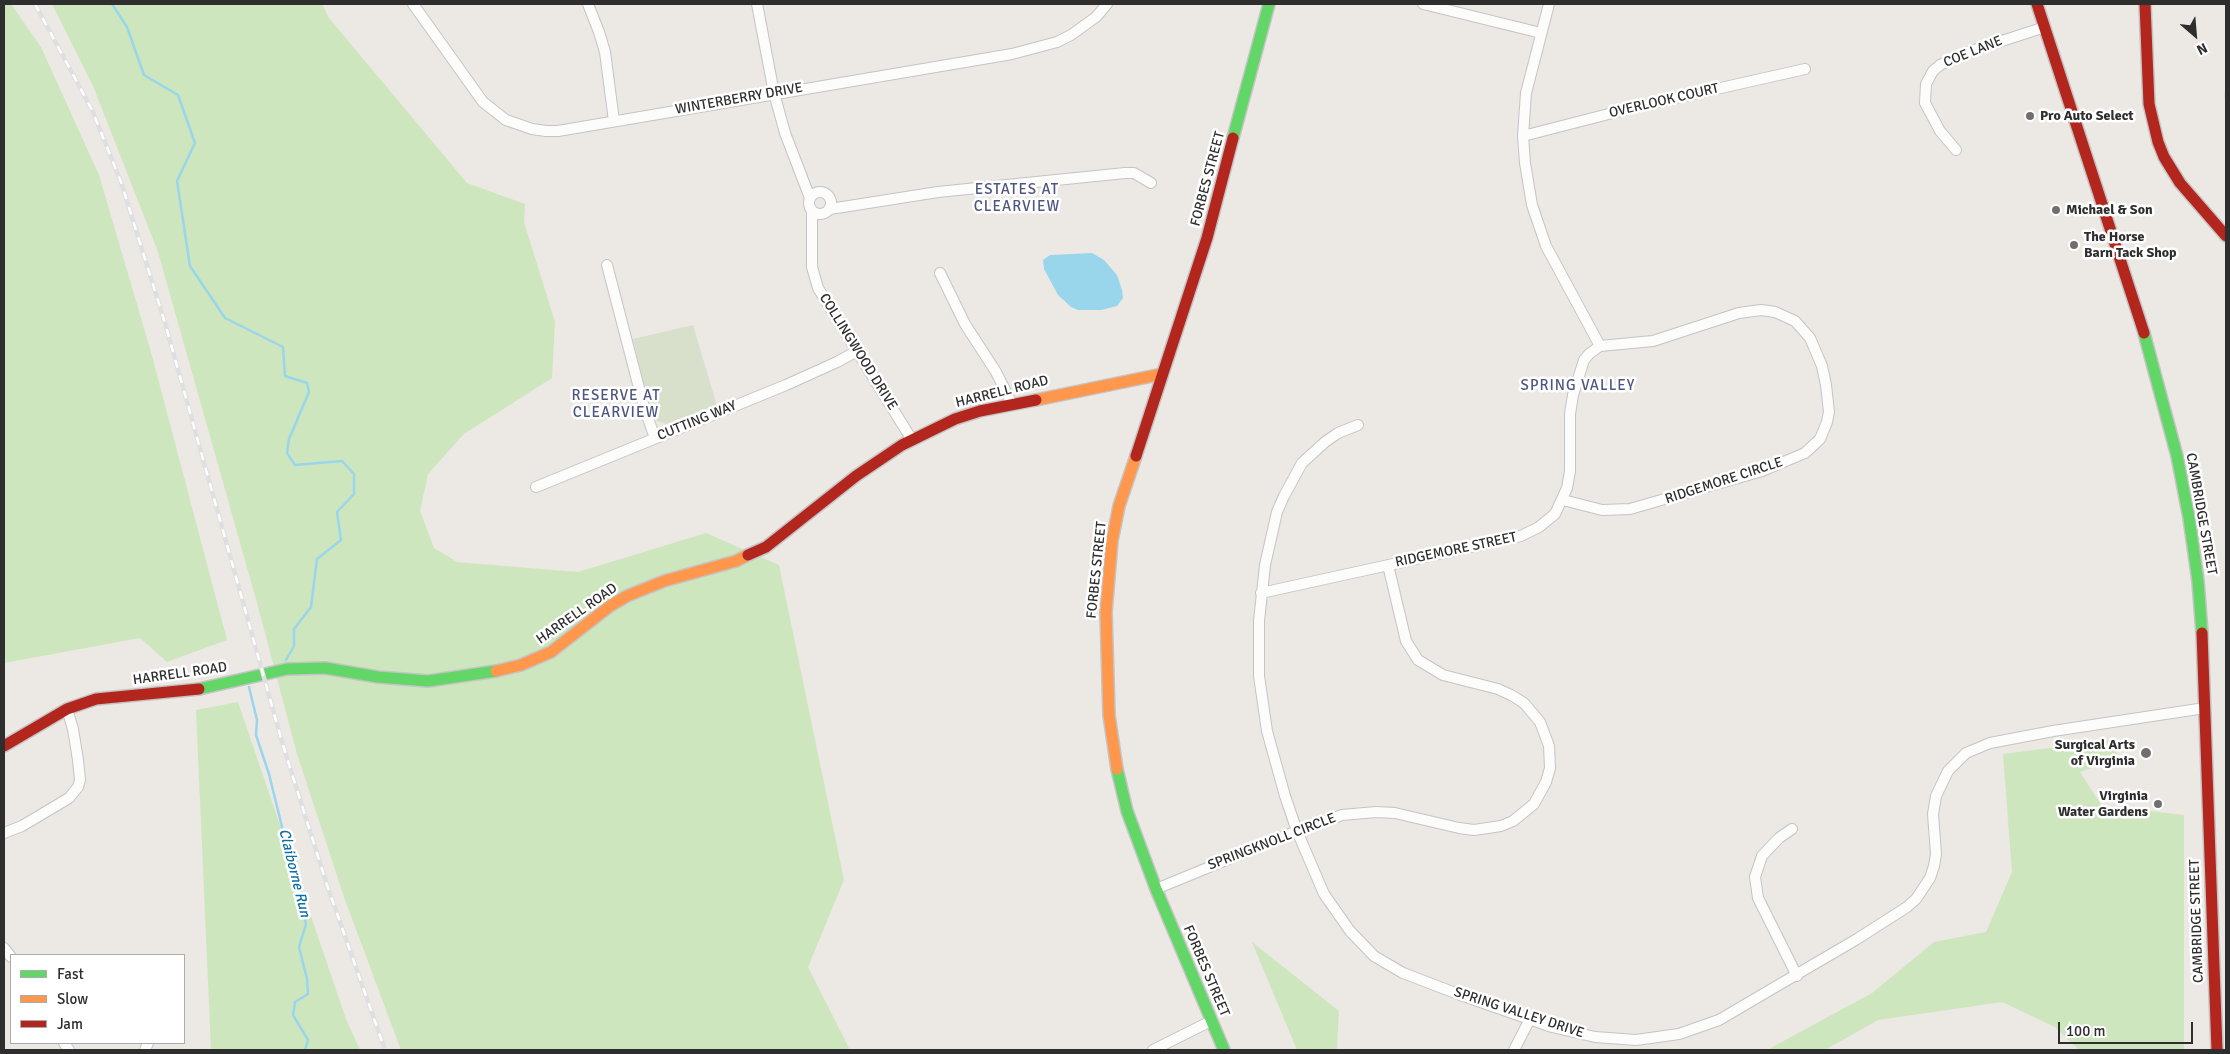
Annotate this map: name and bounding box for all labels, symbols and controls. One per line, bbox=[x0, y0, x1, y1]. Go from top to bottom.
north arrow bbox=[2170, 10, 2220, 60]
street label: COE LANE bbox=[1941, 33, 2005, 71]
text: N bbox=[2194, 39, 2210, 59]
street label: WINTERBERRY DRIVE bbox=[674, 80, 804, 118]
street label: OVERLOOK COURT bbox=[1607, 80, 1721, 122]
place label: Pro Auto Select bbox=[2040, 108, 2134, 124]
marker: Pro Auto Select bbox=[2024, 110, 2036, 122]
street label: FORBES STREET bbox=[1187, 130, 1229, 228]
district label: ESTATES AT CLEARVIEW bbox=[973, 181, 1061, 216]
place label: Michael & Son bbox=[2066, 202, 2153, 218]
marker: Michael & Son bbox=[2050, 204, 2062, 216]
place label: The Horse Barn Tack Shop bbox=[2084, 229, 2177, 262]
marker: The Horse Barn Tack Shop bbox=[2068, 239, 2080, 251]
street label: COLLINGWOOD DRIVE bbox=[815, 291, 901, 413]
street label: HARRELL ROAD bbox=[954, 372, 1050, 412]
district label: SPRING VALLEY bbox=[1519, 377, 1637, 395]
district label: RESERVE AT CLEARVIEW bbox=[570, 387, 662, 422]
street label: CUTTING WAY bbox=[655, 397, 739, 445]
street label: CAMBRIDGE STREET bbox=[2182, 452, 2220, 576]
street label: RIDGEMORE CIRCLE bbox=[1663, 454, 1785, 508]
street label: FORBES STREET bbox=[1084, 521, 1110, 619]
street label: RIDGEMORE STREET bbox=[1394, 529, 1518, 571]
street label: HARRELL ROAD bbox=[533, 580, 621, 648]
street label: HARRELL ROAD bbox=[132, 659, 228, 689]
place label: Surgical Arts of Virginia bbox=[2055, 737, 2135, 770]
marker: Surgical Arts of Virginia bbox=[2139, 746, 2153, 760]
place label: Virginia Water Gardens bbox=[2058, 788, 2148, 820]
marker: Virginia Water Gardens bbox=[2152, 798, 2164, 810]
street label: SPRINGKNOLL CIRCLE bbox=[1206, 810, 1338, 874]
water label: Claiborne Run bbox=[274, 827, 314, 919]
street label: CAMBRIDGE STREET bbox=[2186, 859, 2208, 983]
street label: FORBES STREET bbox=[1179, 923, 1233, 1019]
legend bbox=[10, 954, 185, 1044]
text: Fast bbox=[57, 965, 84, 983]
street label: SPRING VALLEY DRIVE bbox=[1452, 984, 1586, 1042]
text: Slow bbox=[57, 990, 88, 1008]
scale bar bbox=[2060, 1012, 2195, 1044]
text: Jam bbox=[57, 1015, 83, 1033]
text: 100 m bbox=[2066, 1022, 2106, 1040]

